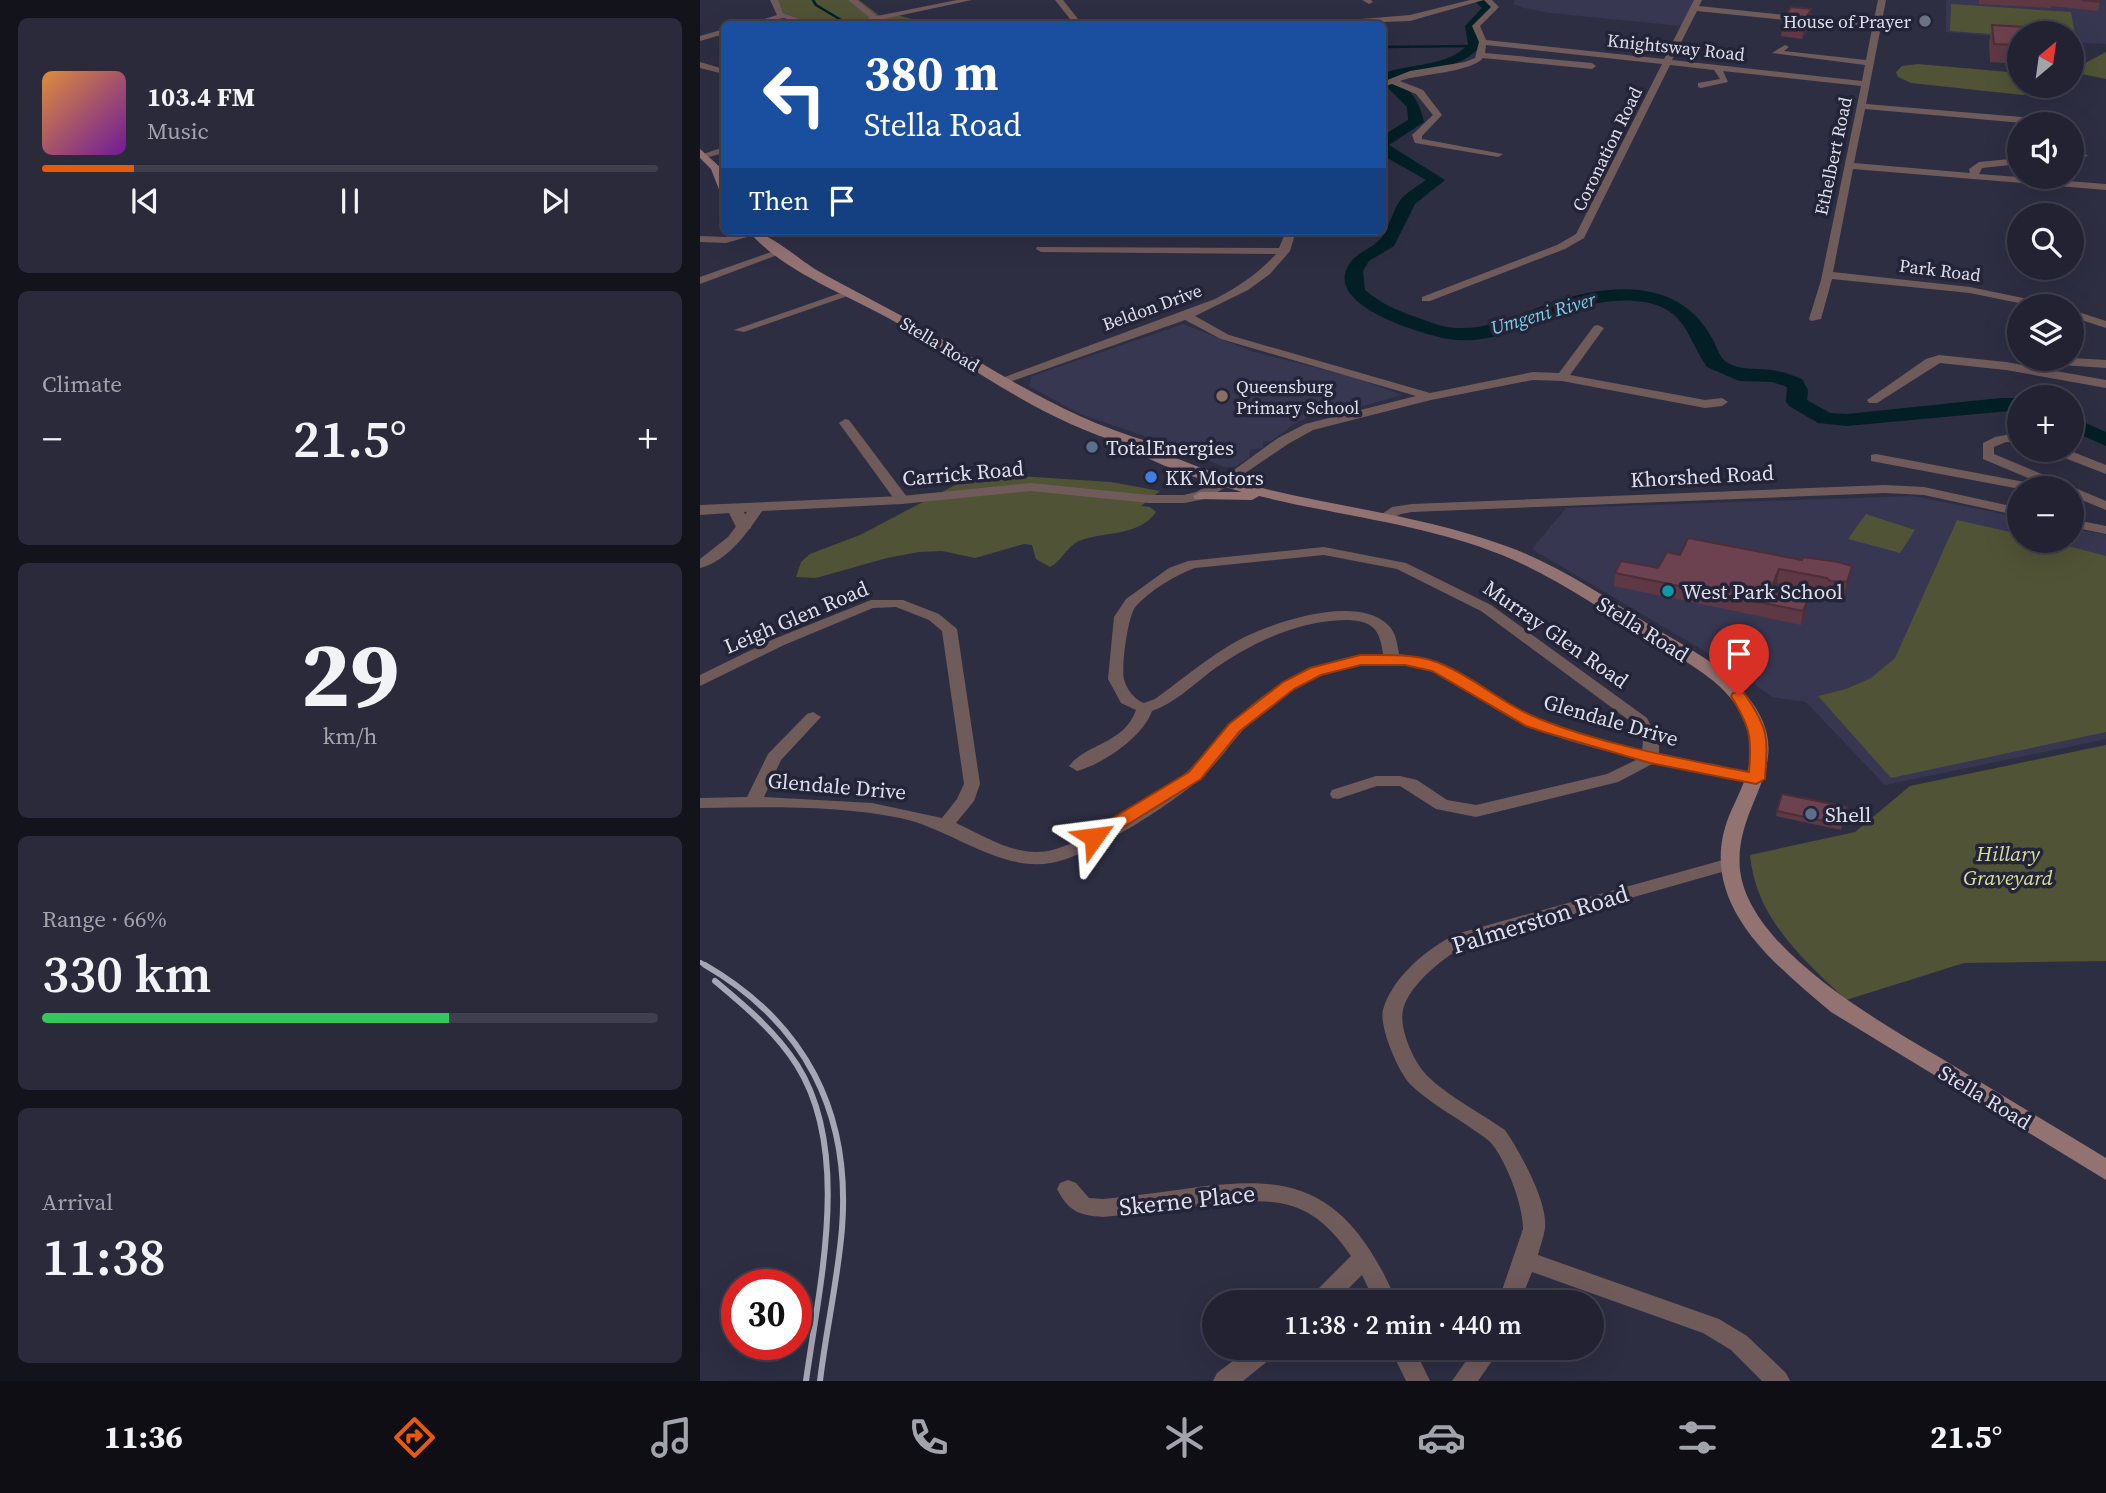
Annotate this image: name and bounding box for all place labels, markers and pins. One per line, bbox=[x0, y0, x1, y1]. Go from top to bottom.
place label: House of Prayer bbox=[1783, 9, 1911, 34]
marker: House of Prayer bbox=[1917, 13, 1933, 29]
place label: Queensburg Primary School bbox=[1236, 374, 1359, 420]
marker: Queensburg Primary School bbox=[1214, 388, 1230, 404]
place label: TotalEnergies bbox=[1106, 433, 1234, 462]
marker: TotalEnergies bbox=[1084, 439, 1100, 455]
place label: KK Motors bbox=[1165, 463, 1264, 492]
marker: KK Motors bbox=[1143, 469, 1159, 485]
place label: West Park School bbox=[1682, 577, 1843, 606]
marker: West Park School bbox=[1660, 583, 1676, 599]
pin bbox=[1709, 624, 1769, 696]
place label: Shell bbox=[1825, 800, 1871, 829]
marker: Shell bbox=[1803, 806, 1819, 822]

